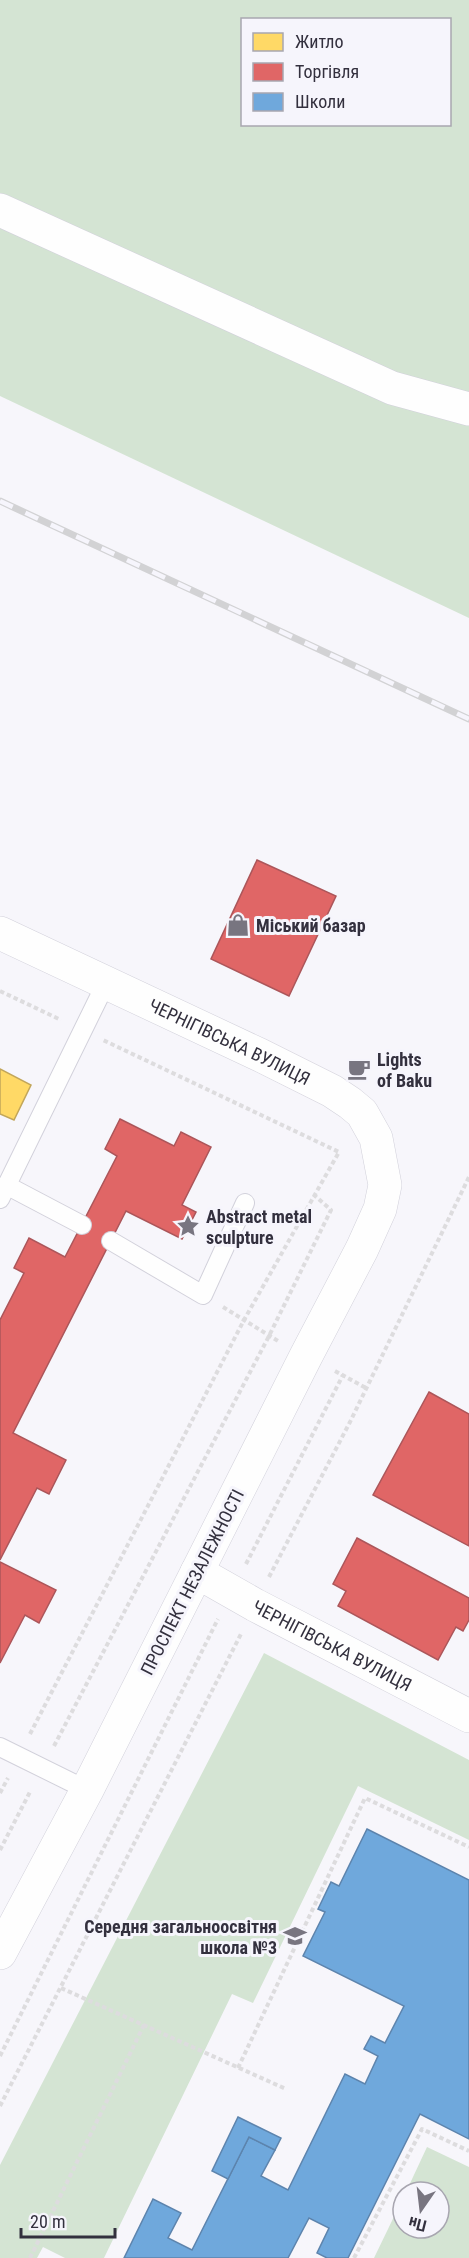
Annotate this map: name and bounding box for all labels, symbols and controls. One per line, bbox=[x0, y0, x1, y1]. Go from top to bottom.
legend bbox=[241, 18, 451, 126]
text: Житло bbox=[295, 31, 344, 52]
text: Торгівля bbox=[295, 61, 359, 82]
text: Школи bbox=[295, 91, 345, 112]
shop icon: Міський базар bbox=[225, 912, 251, 938]
place label: Міський базар bbox=[256, 915, 366, 936]
street label: ЧЕРНІГІВСЬКА ВУЛИЦЯ bbox=[146, 994, 314, 1089]
place label: Lights of Baku bbox=[377, 1049, 432, 1091]
cafe icon: Lights of Baku bbox=[346, 1056, 372, 1082]
place label: Abstract metal sculpture bbox=[206, 1206, 312, 1248]
place icon: Abstract metal sculpture bbox=[175, 1213, 201, 1239]
street label: ПРОСПЕКТ НЕЗАЛЕЖНОСТІ bbox=[136, 1486, 248, 1678]
street label: ЧЕРНІГІВСЬКА ВУЛИЦЯ bbox=[249, 1595, 416, 1695]
place label: Середня загальноосвітня школа №3 bbox=[84, 1916, 277, 1958]
school or university icon: Середня загальноосвітня школа №3 bbox=[282, 1923, 308, 1949]
north arrow bbox=[391, 2180, 451, 2240]
scale bar bbox=[21, 2201, 116, 2239]
text: 20 m bbox=[30, 2211, 65, 2232]
text: Пн bbox=[407, 2213, 428, 2235]

